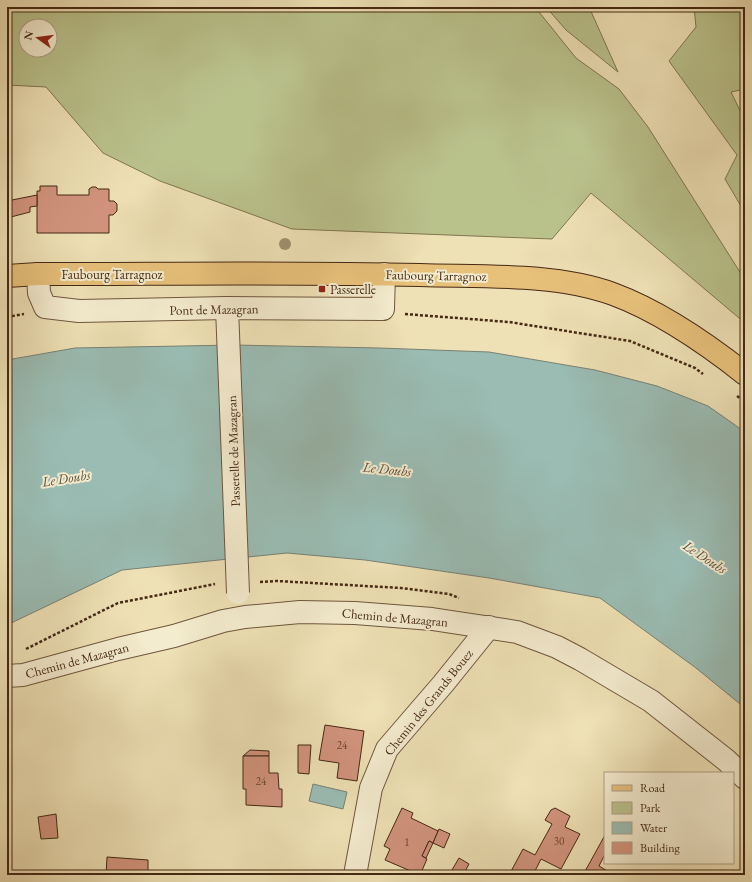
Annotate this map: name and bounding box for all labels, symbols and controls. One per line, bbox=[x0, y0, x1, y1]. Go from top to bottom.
north arrow bbox=[18, 18, 58, 58]
text: N bbox=[20, 29, 36, 42]
street label: Faubourg Tarragnoz bbox=[62, 266, 163, 283]
street label: Faubourg Tarragnoz bbox=[385, 266, 487, 285]
place label: Passerelle bbox=[330, 281, 376, 298]
marker: Passerelle bbox=[317, 284, 327, 294]
street label: Pont de Mazagran bbox=[169, 300, 259, 319]
street label: Passerelle de Mazagran bbox=[223, 395, 244, 507]
water label: Le Doubs bbox=[361, 457, 412, 480]
water label: Le Doubs bbox=[40, 465, 91, 491]
water label: Le Doubs bbox=[679, 536, 730, 578]
street label: Chemin de Mazagran bbox=[341, 604, 449, 631]
street label: Chemin de Mazagran bbox=[23, 638, 131, 682]
street label: Chemin des Grands Bouez bbox=[380, 645, 477, 759]
house number: 24 bbox=[337, 738, 348, 752]
legend bbox=[604, 772, 734, 864]
house number: 24 bbox=[256, 774, 267, 788]
text: Road bbox=[640, 780, 666, 796]
text: Park bbox=[640, 800, 661, 816]
text: Water bbox=[640, 820, 667, 836]
house number: 30 bbox=[554, 834, 564, 848]
house number: 1 bbox=[404, 835, 410, 849]
text: Building bbox=[640, 840, 681, 856]

